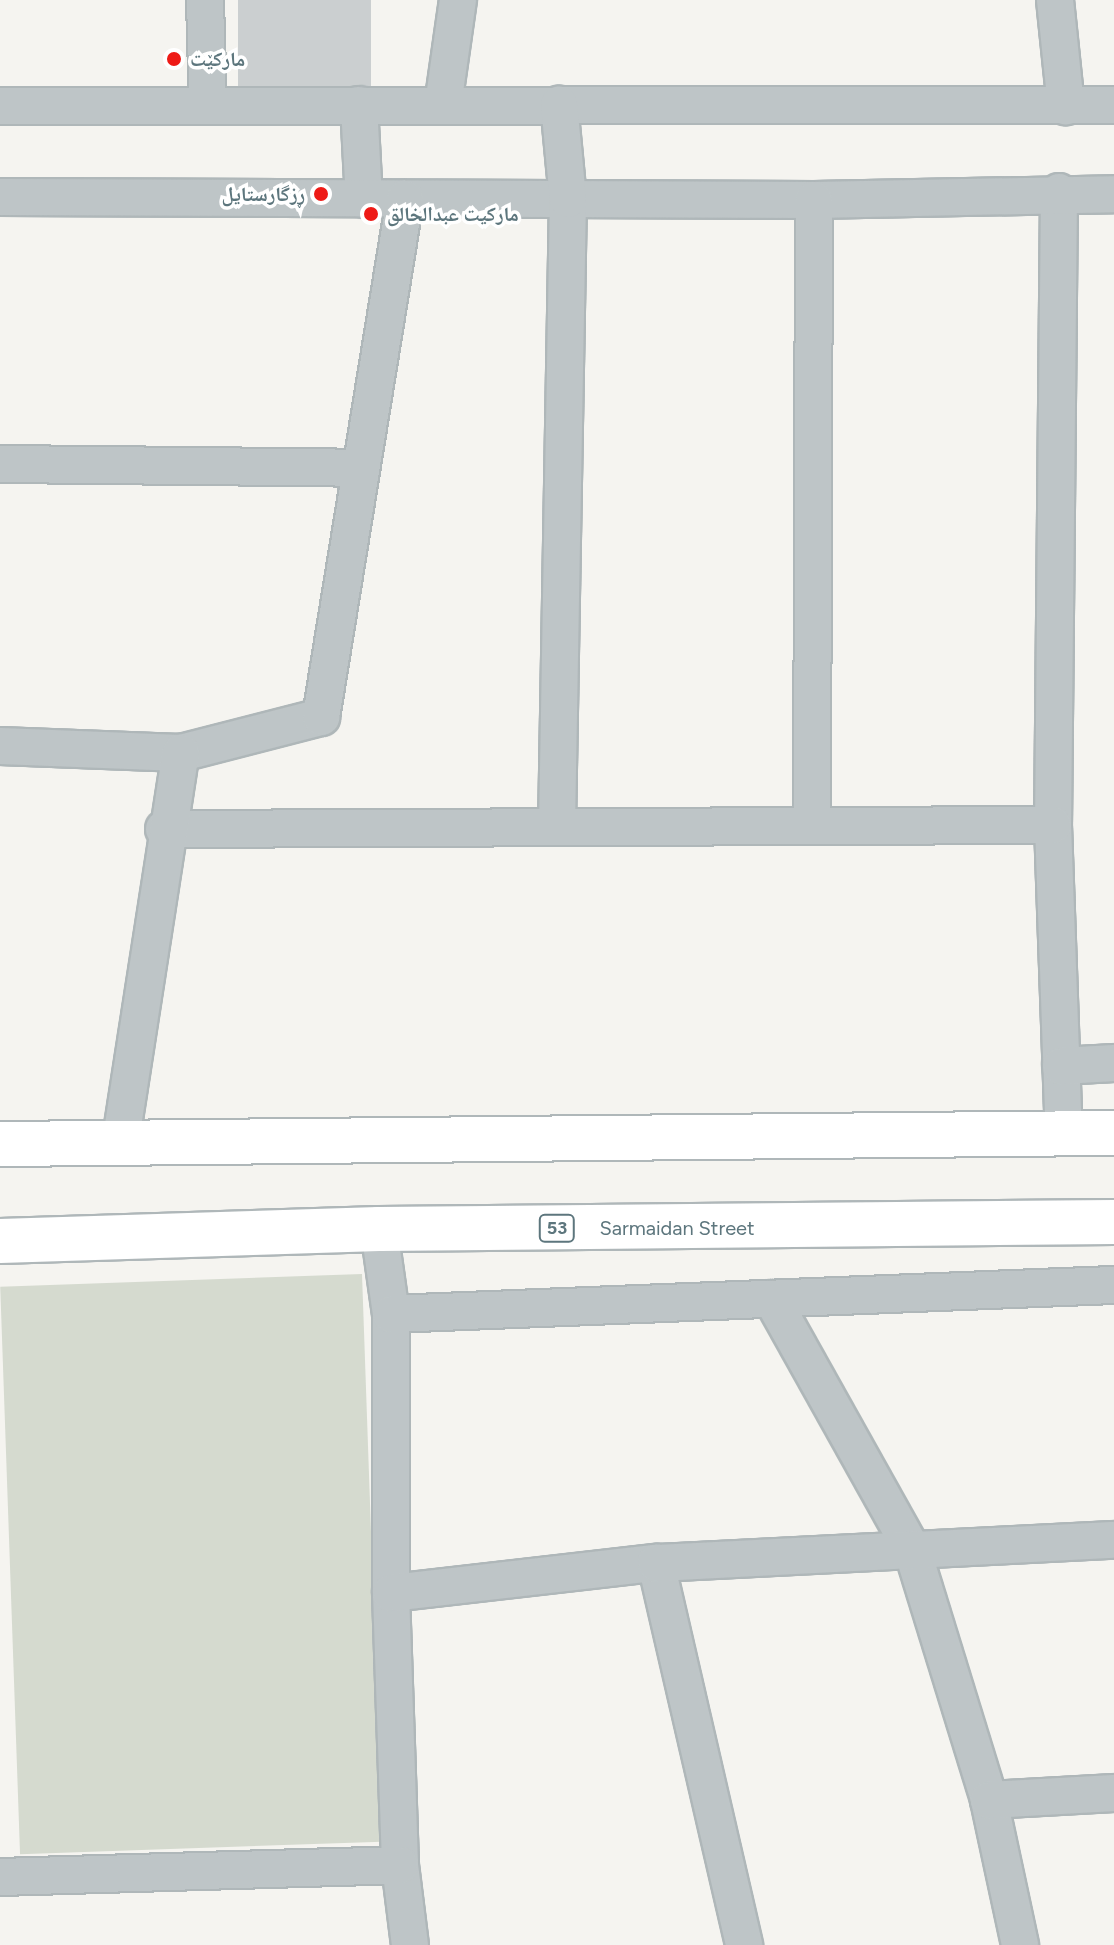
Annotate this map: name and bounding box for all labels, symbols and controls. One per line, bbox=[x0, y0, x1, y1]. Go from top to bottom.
place label: مارکێت bbox=[190, 47, 245, 71]
marker: مارکێت bbox=[165, 50, 183, 68]
place label: ڕزگارستایل bbox=[222, 182, 305, 206]
marker: ڕزگارستایل bbox=[312, 185, 330, 203]
place label: ماركیت عبدالخالق bbox=[387, 202, 519, 226]
marker: ماركیت عبدالخالق bbox=[362, 205, 380, 223]
road number: 53 bbox=[537, 1214, 577, 1242]
street label: Sarmaidan Street bbox=[599, 1216, 755, 1240]

